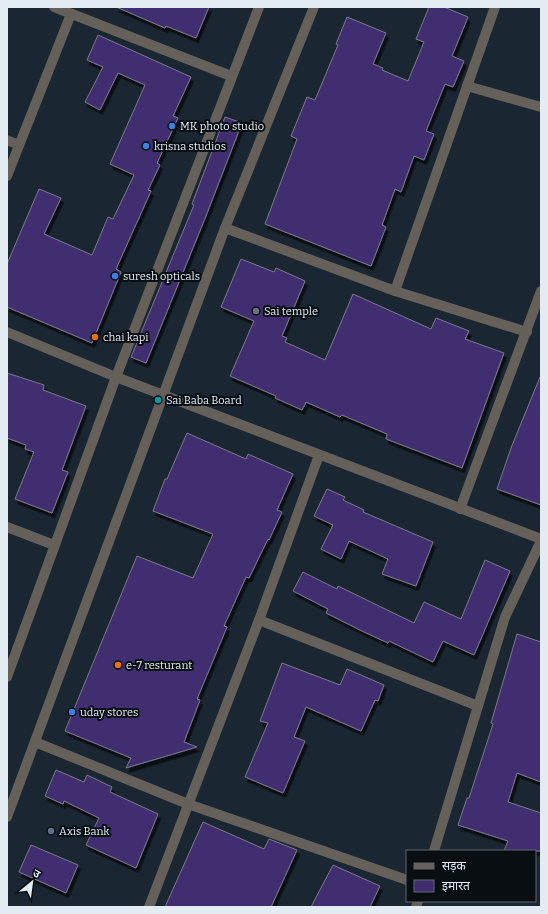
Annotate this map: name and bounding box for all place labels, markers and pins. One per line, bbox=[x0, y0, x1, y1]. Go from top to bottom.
place label: MK photo studio bbox=[180, 120, 264, 133]
marker: MK photo studio bbox=[167, 121, 177, 131]
place label: krisna studios bbox=[154, 140, 226, 153]
marker: krisna studios bbox=[141, 141, 151, 151]
place label: suresh opticals bbox=[123, 270, 200, 283]
marker: suresh opticals bbox=[110, 271, 120, 281]
place label: Sai temple bbox=[264, 305, 318, 318]
marker: Sai temple bbox=[251, 306, 261, 316]
place label: chai kapi bbox=[103, 331, 149, 344]
marker: chai kapi bbox=[90, 332, 100, 342]
place label: Sai Baba Board bbox=[166, 394, 242, 407]
marker: Sai Baba Board bbox=[153, 395, 163, 405]
place label: e-7 resturant bbox=[126, 659, 192, 672]
marker: e-7 resturant bbox=[113, 660, 123, 670]
place label: uday stores bbox=[80, 706, 138, 719]
marker: uday stores bbox=[67, 707, 77, 717]
place label: Axis Bank bbox=[59, 825, 110, 838]
marker: Axis Bank bbox=[46, 826, 56, 836]

